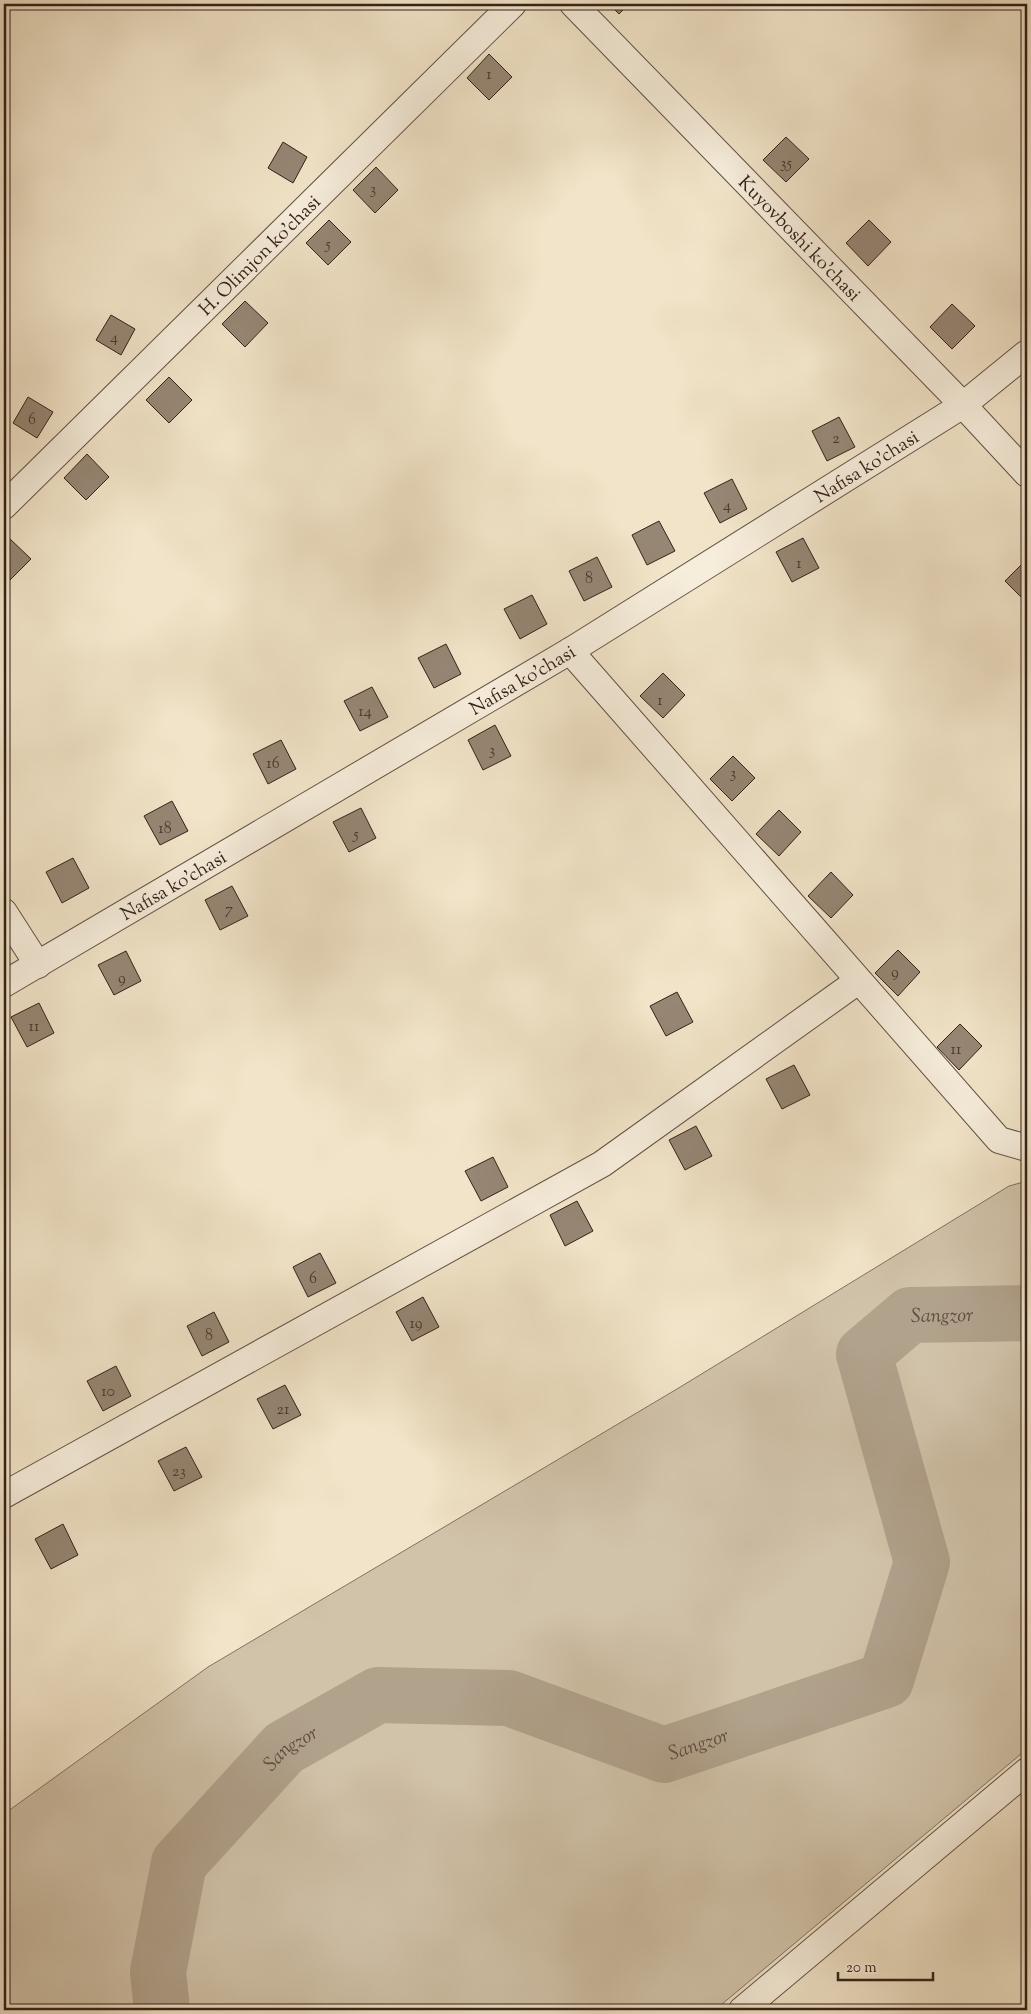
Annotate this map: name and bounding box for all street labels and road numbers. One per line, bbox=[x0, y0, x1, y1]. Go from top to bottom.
street label: Kuyovboshi ko'chasi bbox=[731, 170, 866, 308]
street label: H. Olimjon ko'chasi bbox=[194, 190, 328, 323]
street label: Nafisa ko'chasi bbox=[810, 425, 925, 511]
street label: Nafisa ko'chasi bbox=[465, 640, 582, 723]
street label: Nafisa ko'chasi bbox=[116, 845, 232, 929]

